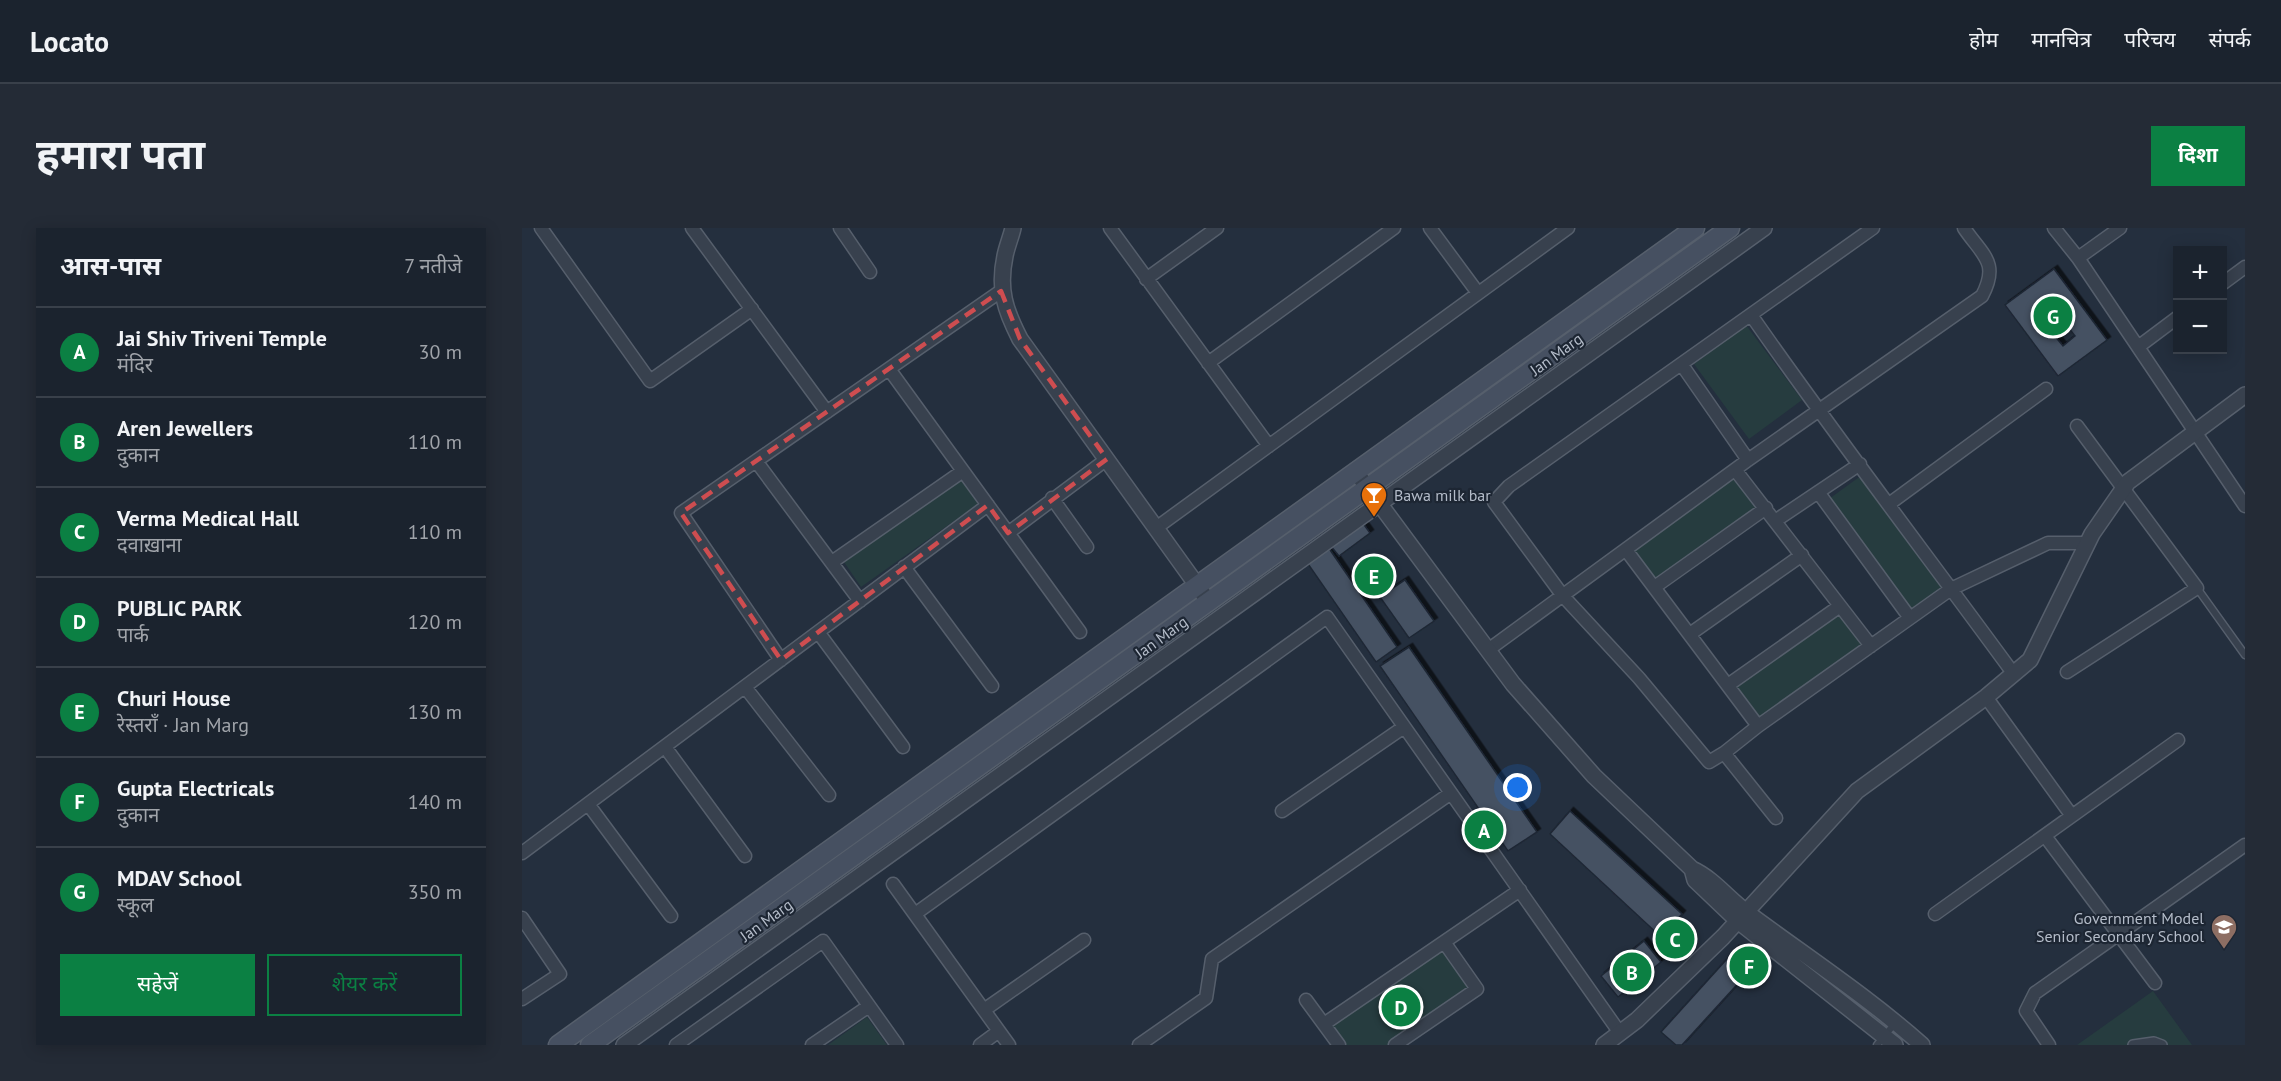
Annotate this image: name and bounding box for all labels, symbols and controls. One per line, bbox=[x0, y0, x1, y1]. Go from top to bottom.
text: Locato bbox=[30, 23, 109, 60]
text: होम bbox=[1969, 26, 1998, 53]
text: मानचित्र bbox=[2031, 26, 2091, 53]
text: परिचय bbox=[2124, 26, 2176, 53]
text: संपर्क bbox=[2209, 26, 2251, 53]
text: हमारा पता bbox=[36, 126, 205, 181]
button: दिशा bbox=[2151, 126, 2245, 186]
map controls bbox=[2173, 246, 2227, 354]
button: + bbox=[2173, 246, 2227, 300]
text: आस-पास bbox=[60, 249, 161, 282]
text: 7 नतीजे bbox=[404, 253, 462, 279]
pin: G bbox=[2034, 294, 2072, 338]
button: − bbox=[2173, 300, 2227, 354]
text: Jai Shiv Triveni Temple bbox=[117, 324, 327, 352]
street label: Jan Marg bbox=[1525, 328, 1586, 380]
text: A bbox=[73, 339, 86, 365]
text: 30 m bbox=[419, 339, 462, 365]
text: मंदिर bbox=[117, 352, 153, 378]
text: Aren Jewellers bbox=[117, 414, 253, 442]
text: B bbox=[74, 429, 85, 455]
text: 110 m bbox=[408, 429, 462, 455]
text: दुकान bbox=[117, 442, 159, 468]
bar icon: Bawa milk bar bbox=[1359, 480, 1389, 518]
place label: Bawa milk bar bbox=[1394, 485, 1491, 505]
text: Verma Medical Hall bbox=[117, 504, 299, 532]
text: C bbox=[74, 519, 85, 545]
text: 110 m bbox=[408, 519, 462, 545]
text: दवाख़ाना bbox=[117, 532, 182, 558]
pin: E bbox=[1354, 554, 1394, 598]
text: PUBLIC PARK bbox=[117, 594, 242, 622]
text: D bbox=[73, 609, 86, 635]
text: 120 m bbox=[408, 609, 462, 635]
street label: Jan Marg bbox=[1130, 611, 1191, 663]
text: पार्क bbox=[117, 622, 149, 648]
text: Churi House bbox=[117, 684, 231, 712]
text: E bbox=[74, 699, 85, 725]
text: 130 m bbox=[408, 699, 462, 725]
text: रेस्तराँ · Jan Marg bbox=[117, 712, 249, 738]
your location bbox=[1503, 773, 1532, 802]
text: Gupta Electricals bbox=[117, 774, 274, 802]
text: F bbox=[74, 789, 85, 815]
text: 140 m bbox=[408, 789, 462, 815]
text: दुकान bbox=[117, 802, 159, 828]
pin: A bbox=[1464, 808, 1504, 852]
text: MDAV School bbox=[117, 864, 241, 892]
text: G bbox=[73, 879, 86, 905]
text: 350 m bbox=[408, 879, 462, 905]
text: स्कूल bbox=[117, 892, 154, 918]
street label: Jan Marg bbox=[735, 894, 796, 946]
place label: Government Model Senior Secondary School bbox=[2036, 908, 2204, 946]
school or university icon: Government Model Senior Secondary School bbox=[2209, 912, 2239, 950]
pin: C bbox=[1656, 916, 1694, 962]
pin: F bbox=[1730, 944, 1768, 988]
pin: B bbox=[1612, 950, 1652, 994]
button: सहेजें bbox=[60, 954, 255, 1016]
button: शेयर करें bbox=[267, 954, 462, 1016]
pin: D bbox=[1382, 984, 1420, 1030]

